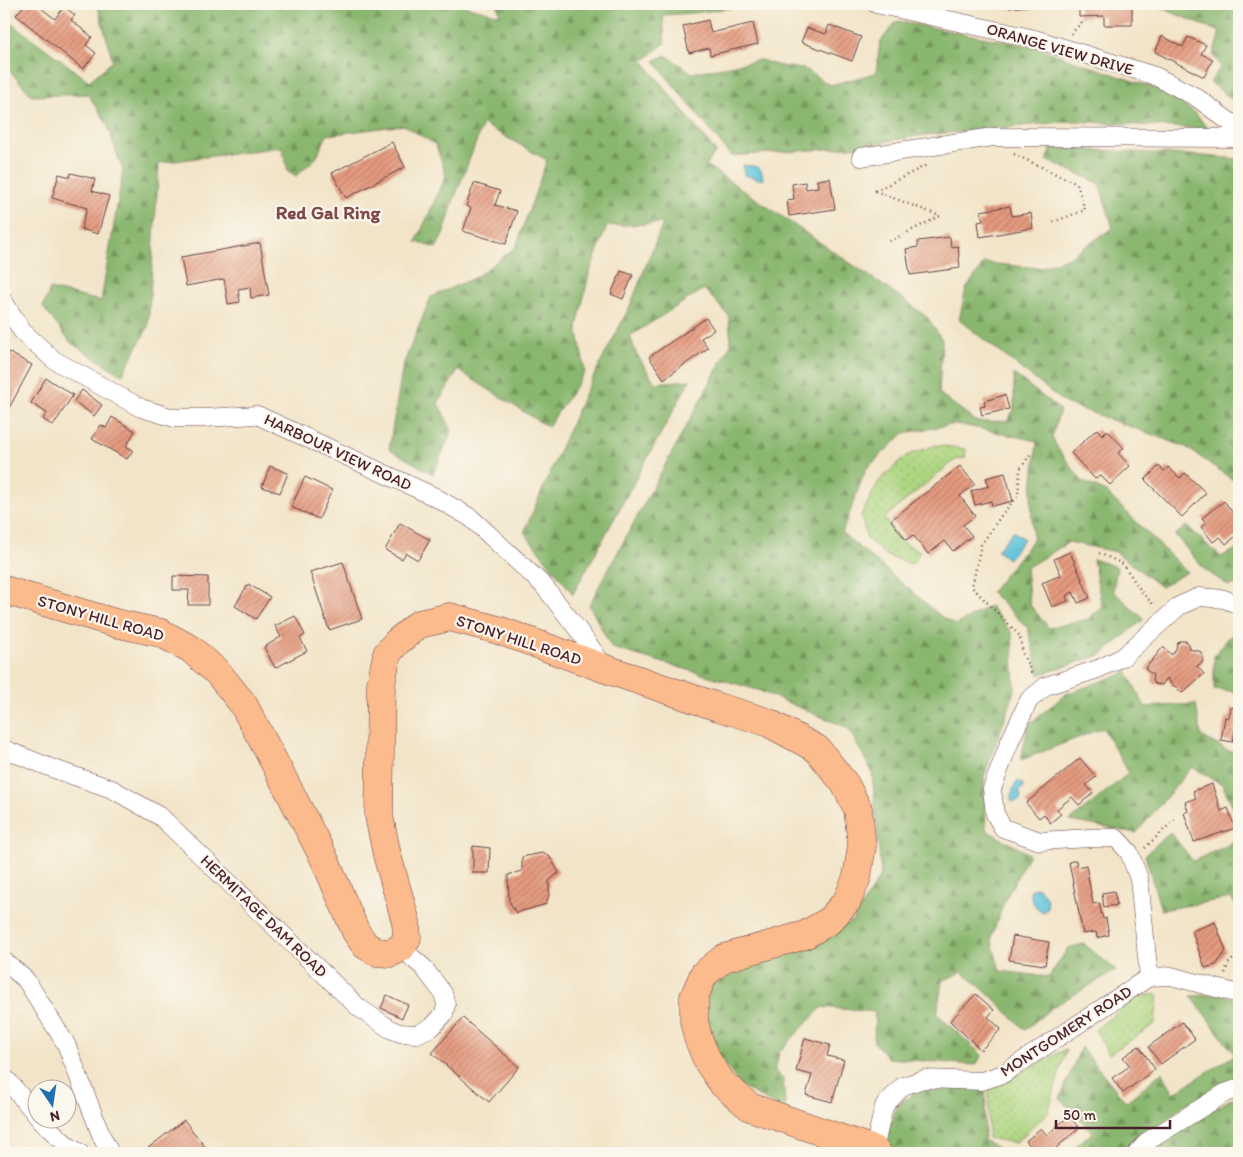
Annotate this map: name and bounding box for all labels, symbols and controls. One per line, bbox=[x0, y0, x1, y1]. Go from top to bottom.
street label: ORANGE VIEW DRIVE bbox=[984, 19, 1136, 79]
district label: Red Gal Ring bbox=[276, 201, 381, 224]
street label: HARBOUR VIEW ROAD bbox=[261, 410, 415, 494]
street label: STONY HILL ROAD bbox=[36, 591, 166, 645]
street label: STONY HILL ROAD bbox=[454, 611, 584, 669]
street label: HERMITAGE DAM ROAD bbox=[197, 851, 331, 981]
street label: MONTGOMERY ROAD bbox=[997, 981, 1135, 1081]
north arrow bbox=[28, 1080, 78, 1130]
scale bar bbox=[1056, 1097, 1169, 1129]
text: 50 m bbox=[1063, 1106, 1096, 1124]
text: N bbox=[48, 1107, 61, 1126]

